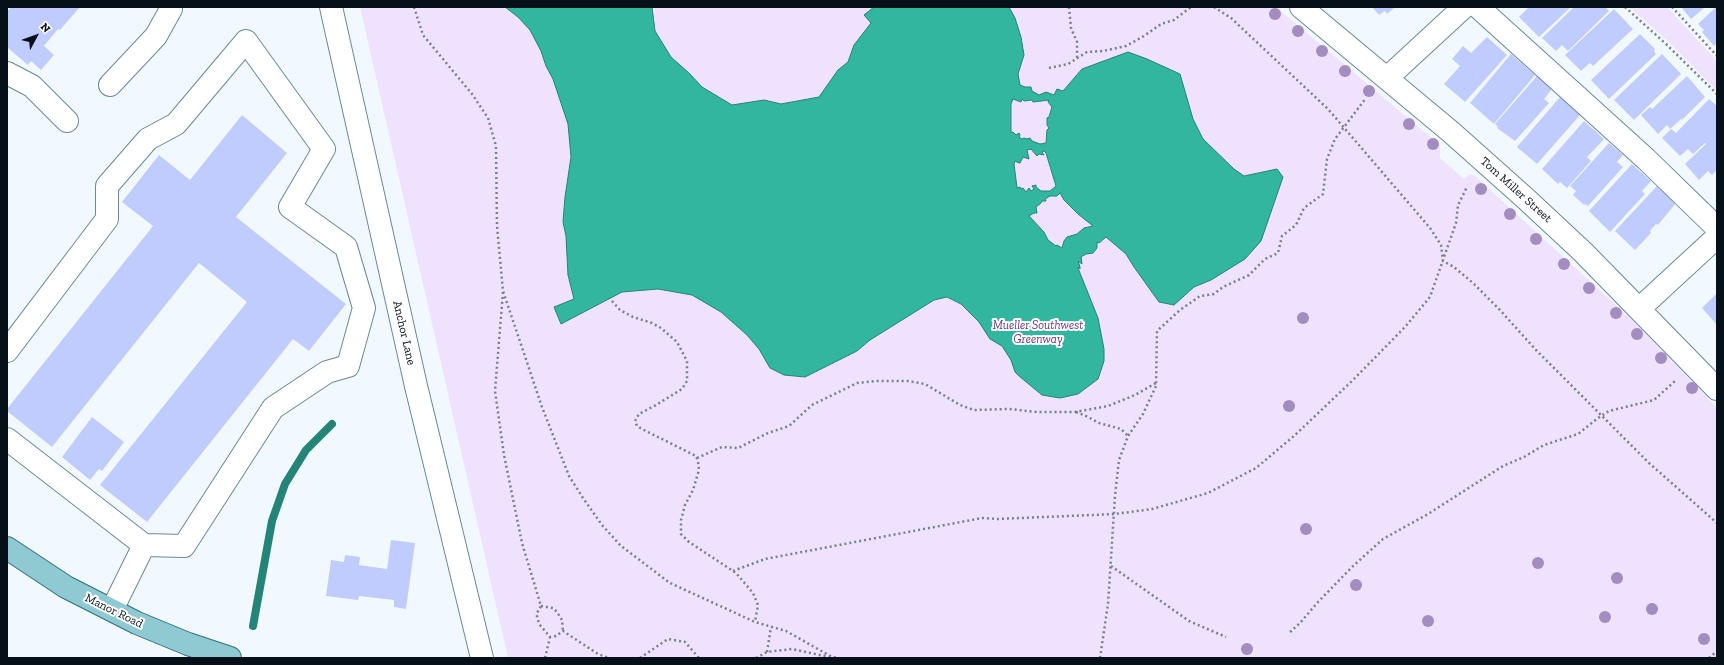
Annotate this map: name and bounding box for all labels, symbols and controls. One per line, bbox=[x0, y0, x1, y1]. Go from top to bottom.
north arrow bbox=[16, 16, 56, 56]
text: N bbox=[38, 20, 53, 35]
street label: Tom Miller Street bbox=[1477, 154, 1555, 226]
street label: Anchor Lane bbox=[390, 299, 418, 367]
park label: Mueller Southwest Greenway bbox=[993, 319, 1083, 347]
street label: Manor Road bbox=[83, 591, 145, 631]

